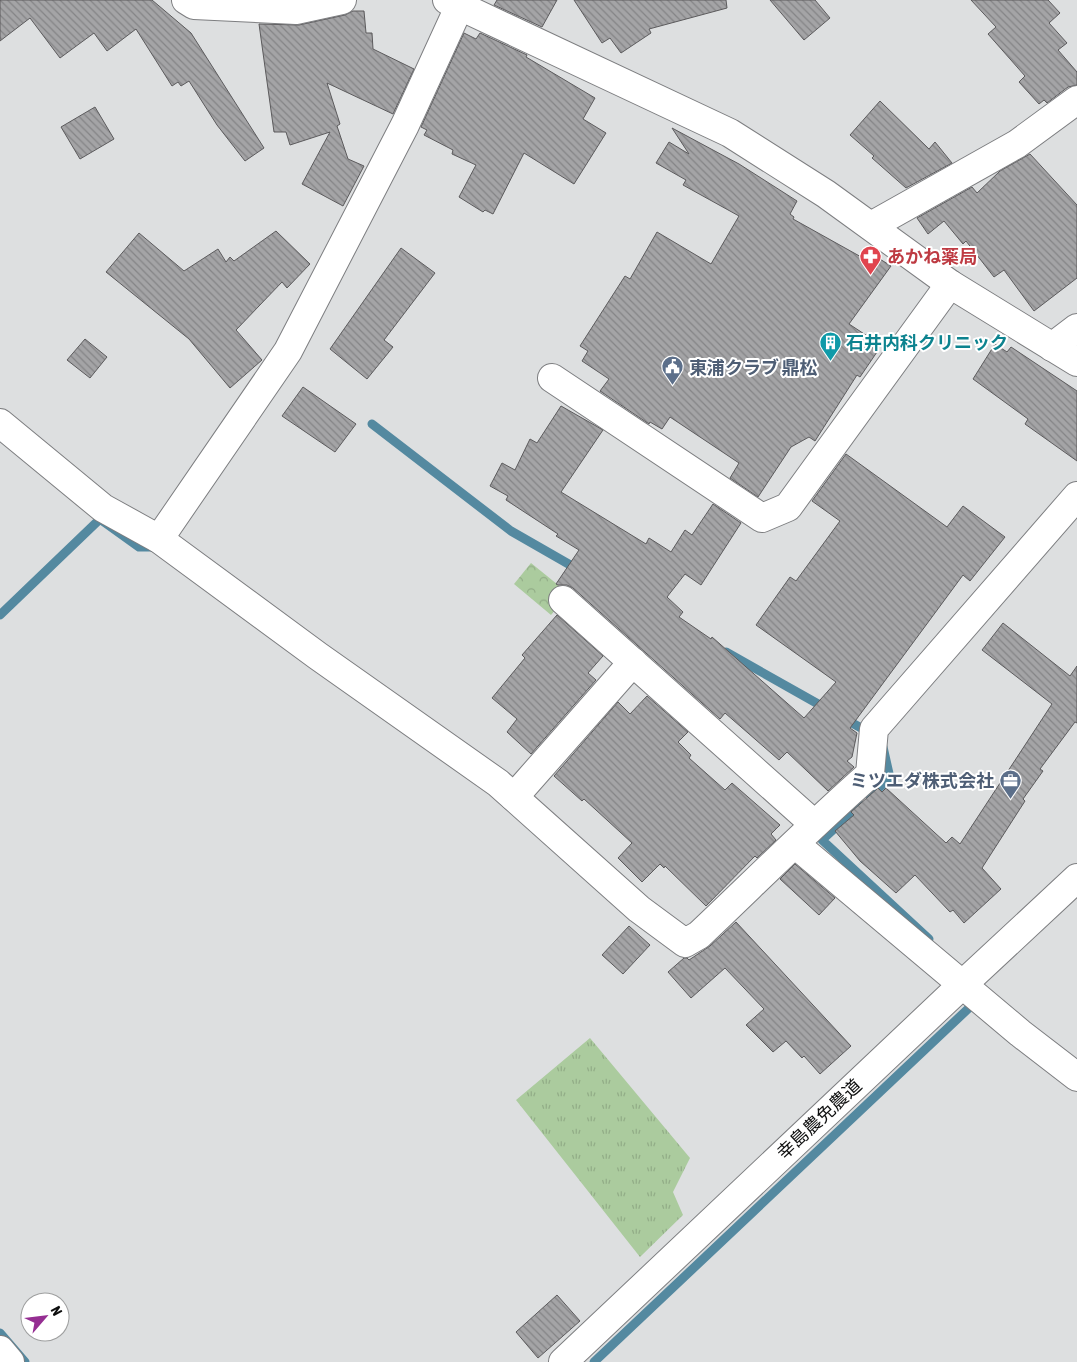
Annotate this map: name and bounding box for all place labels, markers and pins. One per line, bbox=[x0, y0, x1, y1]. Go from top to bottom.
pharmacy icon: あかね薬局 bbox=[859, 244, 883, 275]
place label: あかね薬局 bbox=[887, 246, 977, 267]
building icon: 石井内科クリニック bbox=[818, 330, 842, 361]
place label: 石井内科クリニック bbox=[846, 332, 1008, 353]
public building icon: 東浦クラブ 鼎松 bbox=[661, 355, 685, 386]
place label: 東浦クラブ 鼎松 bbox=[689, 357, 817, 378]
office icon: ミツエダ株式会社 bbox=[998, 768, 1022, 799]
place label: ミツエダ株式会社 bbox=[850, 770, 994, 791]

